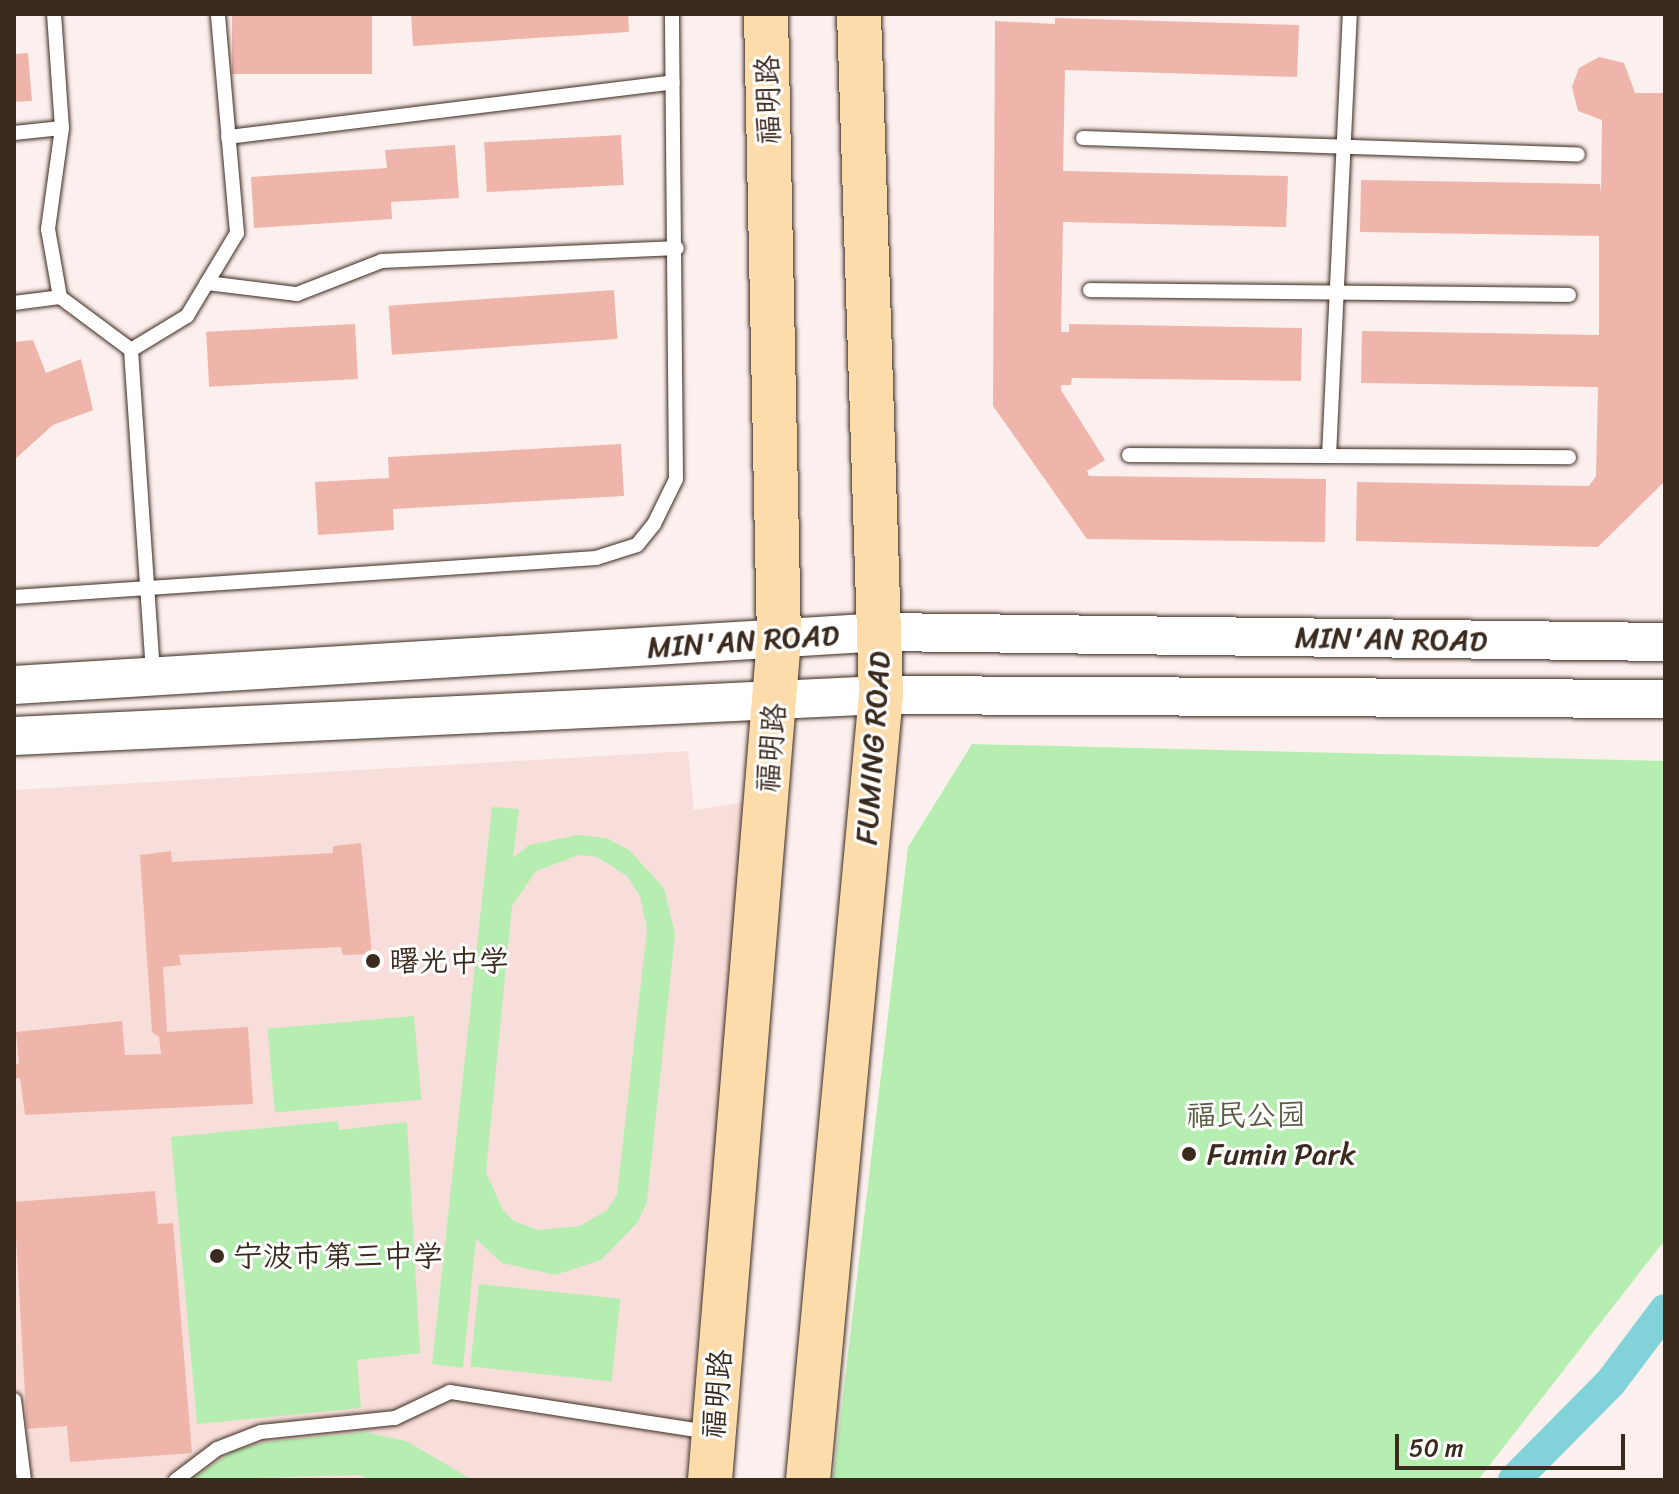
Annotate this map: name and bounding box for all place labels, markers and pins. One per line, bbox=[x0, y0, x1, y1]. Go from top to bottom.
place label: 曙光中学 bbox=[389, 943, 509, 979]
marker: 曙光中学 bbox=[364, 952, 382, 970]
place label: Fumin Park bbox=[1207, 1136, 1356, 1172]
marker: Fumin Park bbox=[1178, 1143, 1200, 1165]
place label: 宁波市第三中学 bbox=[233, 1238, 443, 1274]
marker: 宁波市第三中学 bbox=[208, 1247, 226, 1265]

